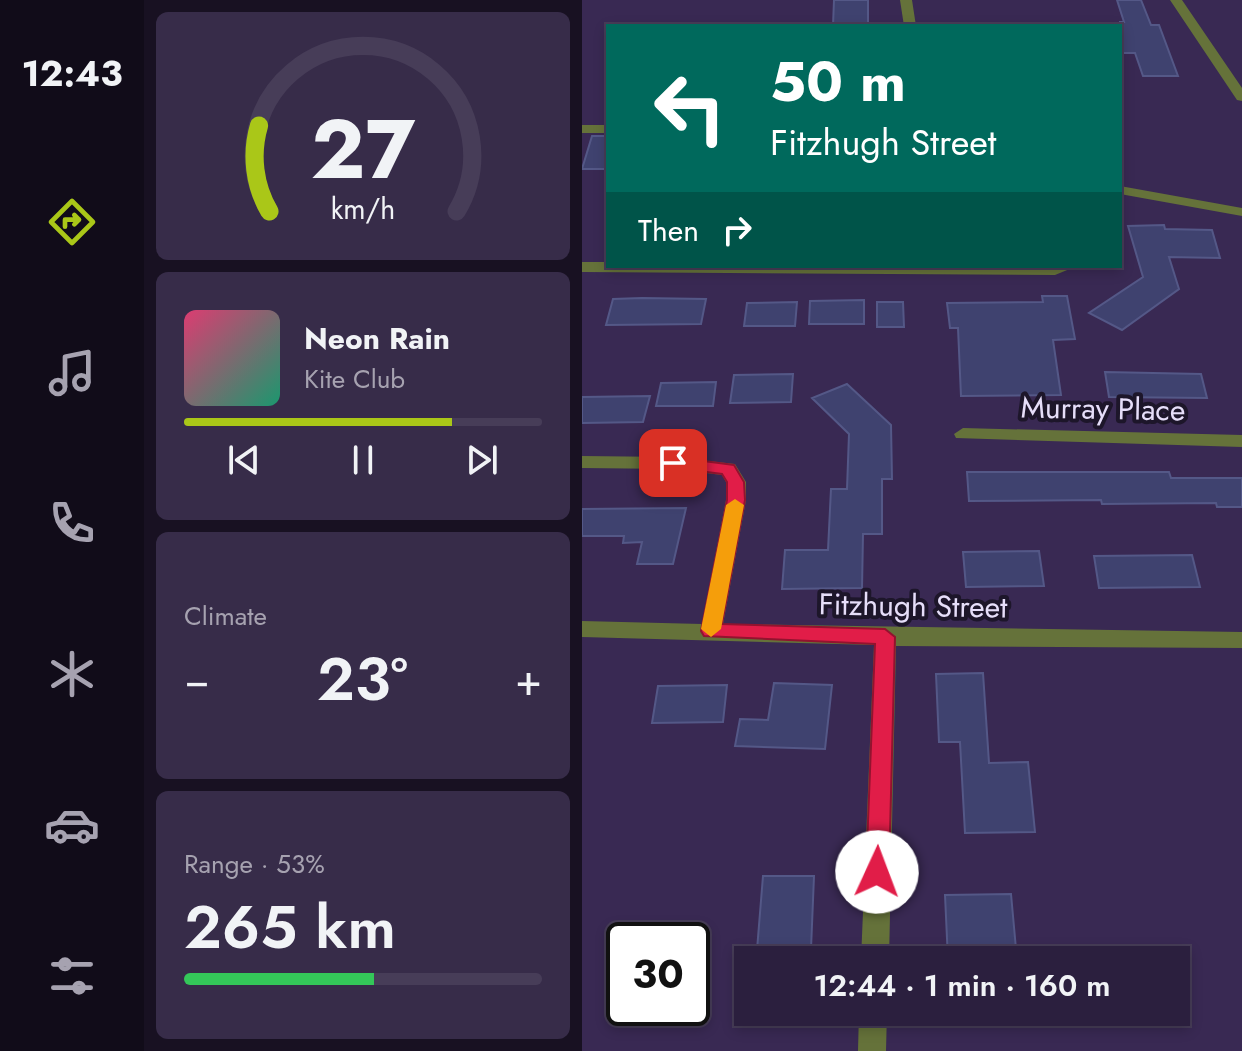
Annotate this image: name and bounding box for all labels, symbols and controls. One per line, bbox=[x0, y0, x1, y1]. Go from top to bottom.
text: 50 m bbox=[770, 41, 906, 122]
text: 12:43 bbox=[21, 47, 123, 99]
icon: left bbox=[638, 56, 742, 160]
text: 27 bbox=[311, 88, 415, 208]
text: Fitzhugh Street bbox=[770, 116, 996, 168]
text: km/h bbox=[331, 188, 395, 230]
icon: directions bbox=[44, 194, 100, 250]
icon: right bbox=[715, 208, 759, 252]
text: Then bbox=[638, 209, 699, 252]
text: Neon Rain bbox=[304, 317, 450, 360]
icon: music bbox=[44, 345, 100, 401]
text: Kite Club bbox=[304, 360, 405, 398]
street label: Murray Place bbox=[1020, 386, 1186, 431]
pin bbox=[639, 429, 707, 497]
icon: previous bbox=[222, 438, 266, 482]
icon: pause bbox=[341, 438, 385, 482]
icon: next bbox=[460, 438, 504, 482]
icon: arrive bbox=[651, 441, 695, 485]
icon: phone bbox=[44, 495, 100, 551]
street label: Fitzhugh Street bbox=[818, 582, 1009, 629]
text: Climate bbox=[184, 597, 267, 635]
text: 23° bbox=[317, 636, 408, 723]
icon: climate bbox=[44, 646, 100, 702]
text: − bbox=[184, 648, 210, 712]
text: + bbox=[515, 648, 542, 712]
icon: car bbox=[44, 797, 100, 853]
position arrow bbox=[835, 830, 919, 914]
text: Range · 53% bbox=[184, 845, 325, 883]
text: 265 km bbox=[184, 884, 396, 971]
speed limit sign: 30 bbox=[606, 922, 710, 1026]
icon: filters bbox=[44, 948, 100, 1004]
text: 12:44 · 1 min · 160 m bbox=[814, 964, 1111, 1007]

